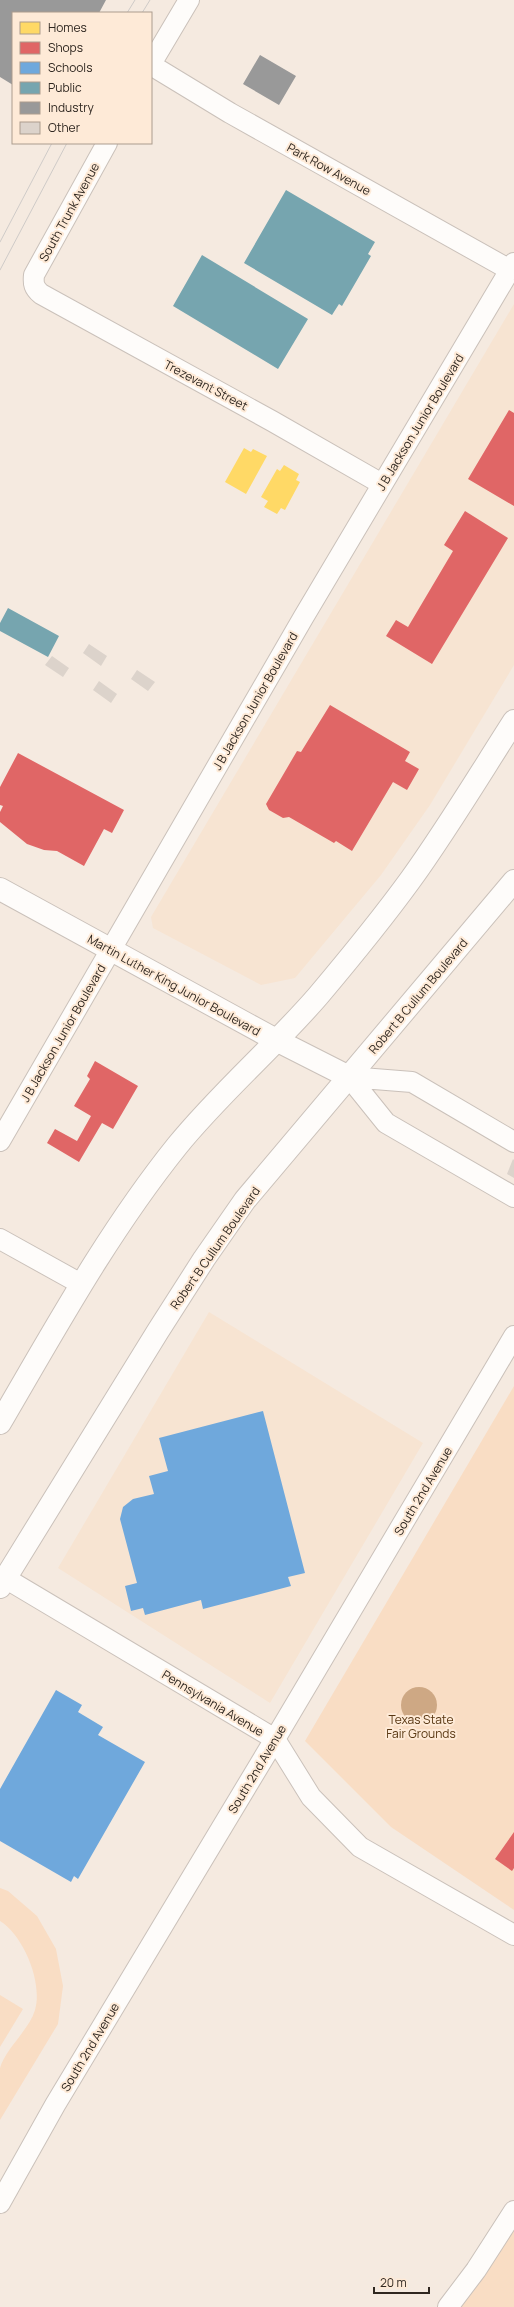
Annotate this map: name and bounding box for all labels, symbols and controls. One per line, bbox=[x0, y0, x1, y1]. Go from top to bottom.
legend bbox=[12, 12, 152, 144]
text: Homes bbox=[48, 19, 87, 36]
text: Shops bbox=[48, 39, 83, 56]
text: Schools bbox=[48, 59, 92, 76]
text: Public bbox=[48, 79, 82, 96]
text: Industry bbox=[48, 99, 94, 116]
text: Other bbox=[48, 119, 81, 136]
street label: Park Row Avenue bbox=[284, 139, 374, 199]
street label: South Trunk Avenue bbox=[35, 160, 103, 264]
street label: J B Jackson Junior Boulevard bbox=[372, 350, 468, 494]
street label: Trezevant Street bbox=[161, 356, 251, 414]
street label: J B Jackson Junior Boulevard bbox=[208, 629, 302, 773]
street label: Martin Luther King Junior Boulevard bbox=[85, 930, 263, 1040]
street label: Robert B Cullum Boulevard bbox=[365, 935, 471, 1057]
street label: J B Jackson Junior Boulevard bbox=[16, 961, 110, 1105]
street label: Robert B Cullum Boulevard bbox=[166, 1183, 264, 1313]
street label: South 2nd Avenue bbox=[390, 1444, 456, 1538]
street label: Pennsylvania Avenue bbox=[159, 1666, 267, 1740]
park label: Texas State Fair Grounds bbox=[386, 1711, 456, 1742]
street label: South 2nd Avenue bbox=[224, 1722, 290, 1816]
street label: South 2nd Avenue bbox=[57, 2000, 123, 2094]
scale bar bbox=[374, 2269, 429, 2295]
text: 20 m bbox=[380, 2274, 407, 2291]

